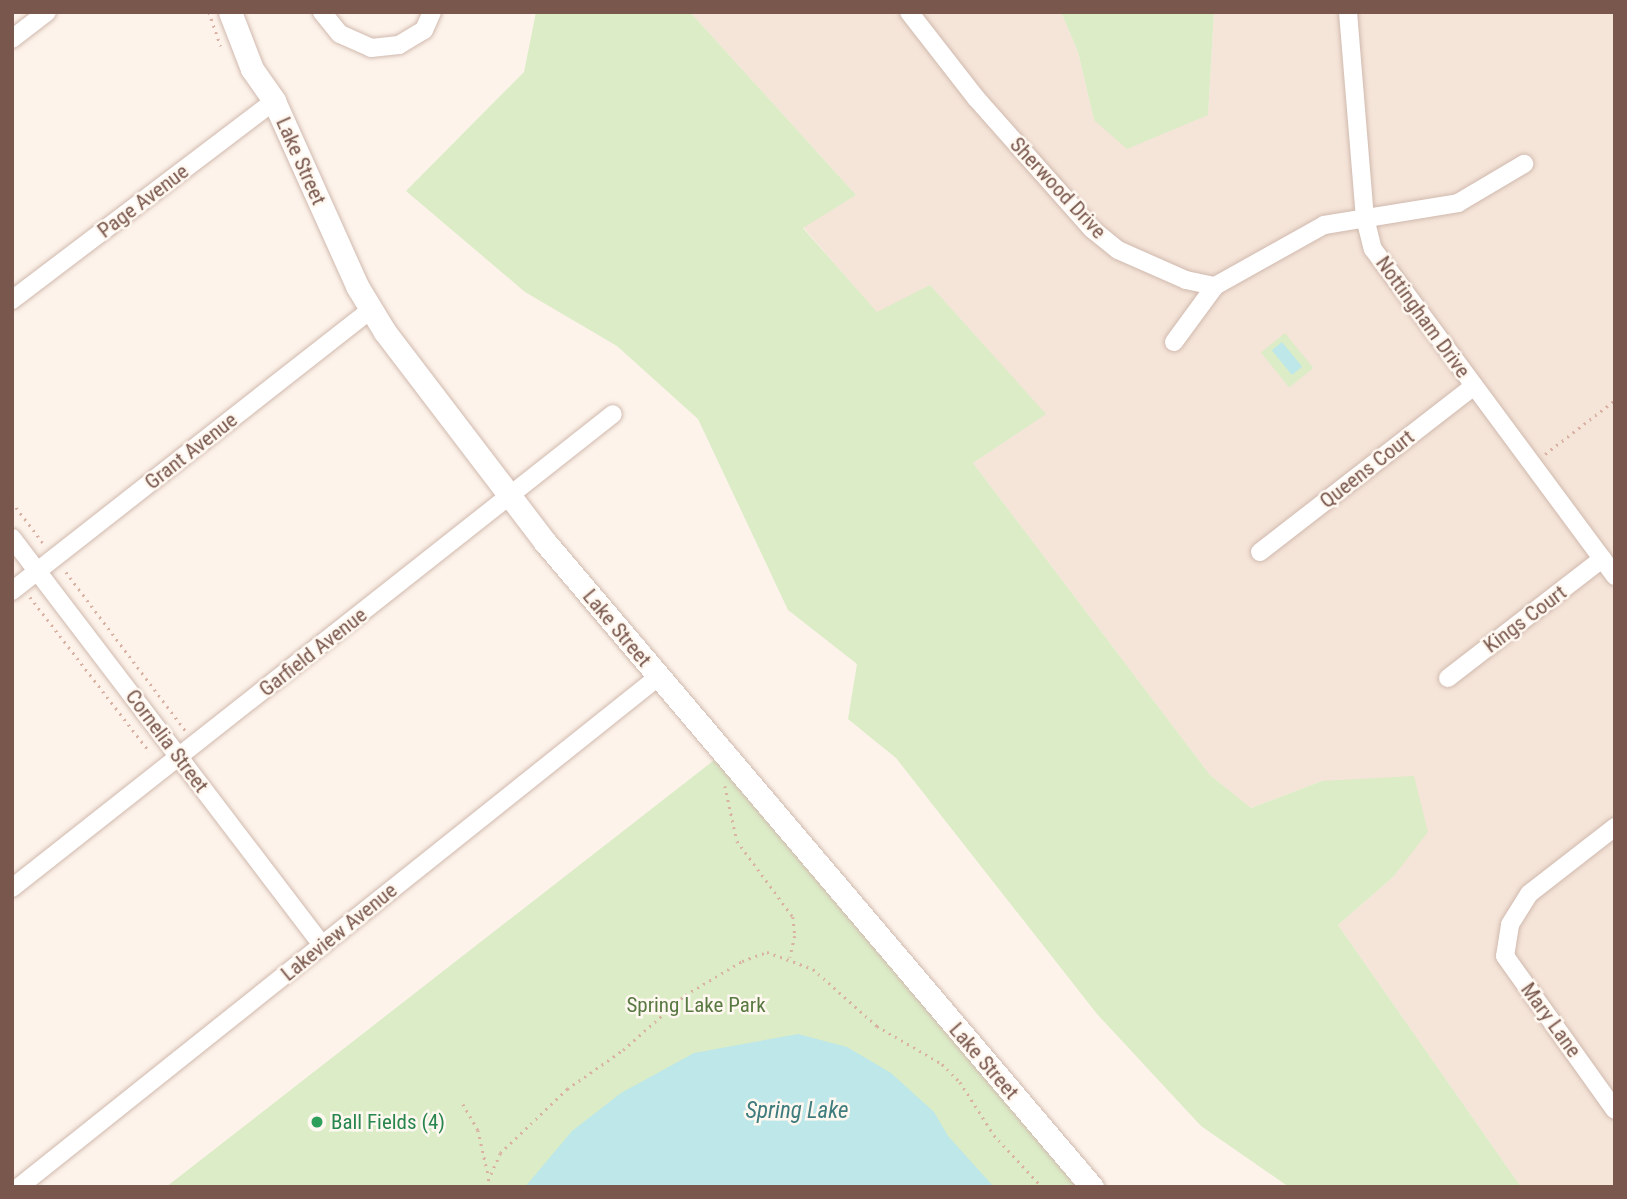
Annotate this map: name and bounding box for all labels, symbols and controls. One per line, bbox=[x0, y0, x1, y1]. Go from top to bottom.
street label: Lake Street bbox=[271, 113, 331, 209]
street label: Sherwood Drive bbox=[1005, 132, 1111, 244]
street label: Page Avenue bbox=[93, 159, 193, 243]
street label: Nottingham Drive bbox=[1370, 251, 1476, 383]
street label: Grant Avenue bbox=[140, 407, 242, 495]
street label: Queens Court bbox=[1315, 424, 1419, 514]
street label: Kings Court bbox=[1479, 580, 1571, 658]
street label: Lake Street bbox=[577, 584, 657, 672]
street label: Garfield Avenue bbox=[254, 602, 372, 702]
street label: Cornelia Street bbox=[120, 684, 214, 798]
street label: Lakeview Avenue bbox=[276, 878, 402, 986]
street label: Mary Lane bbox=[1515, 978, 1587, 1062]
park label: Spring Lake Park bbox=[626, 992, 766, 1018]
street label: Lake Street bbox=[944, 1018, 1024, 1104]
water label: Spring Lake bbox=[745, 1097, 849, 1125]
place label: Ball Fields (4) bbox=[331, 1109, 445, 1135]
marker: Ball Fields (4) bbox=[309, 1114, 325, 1130]

